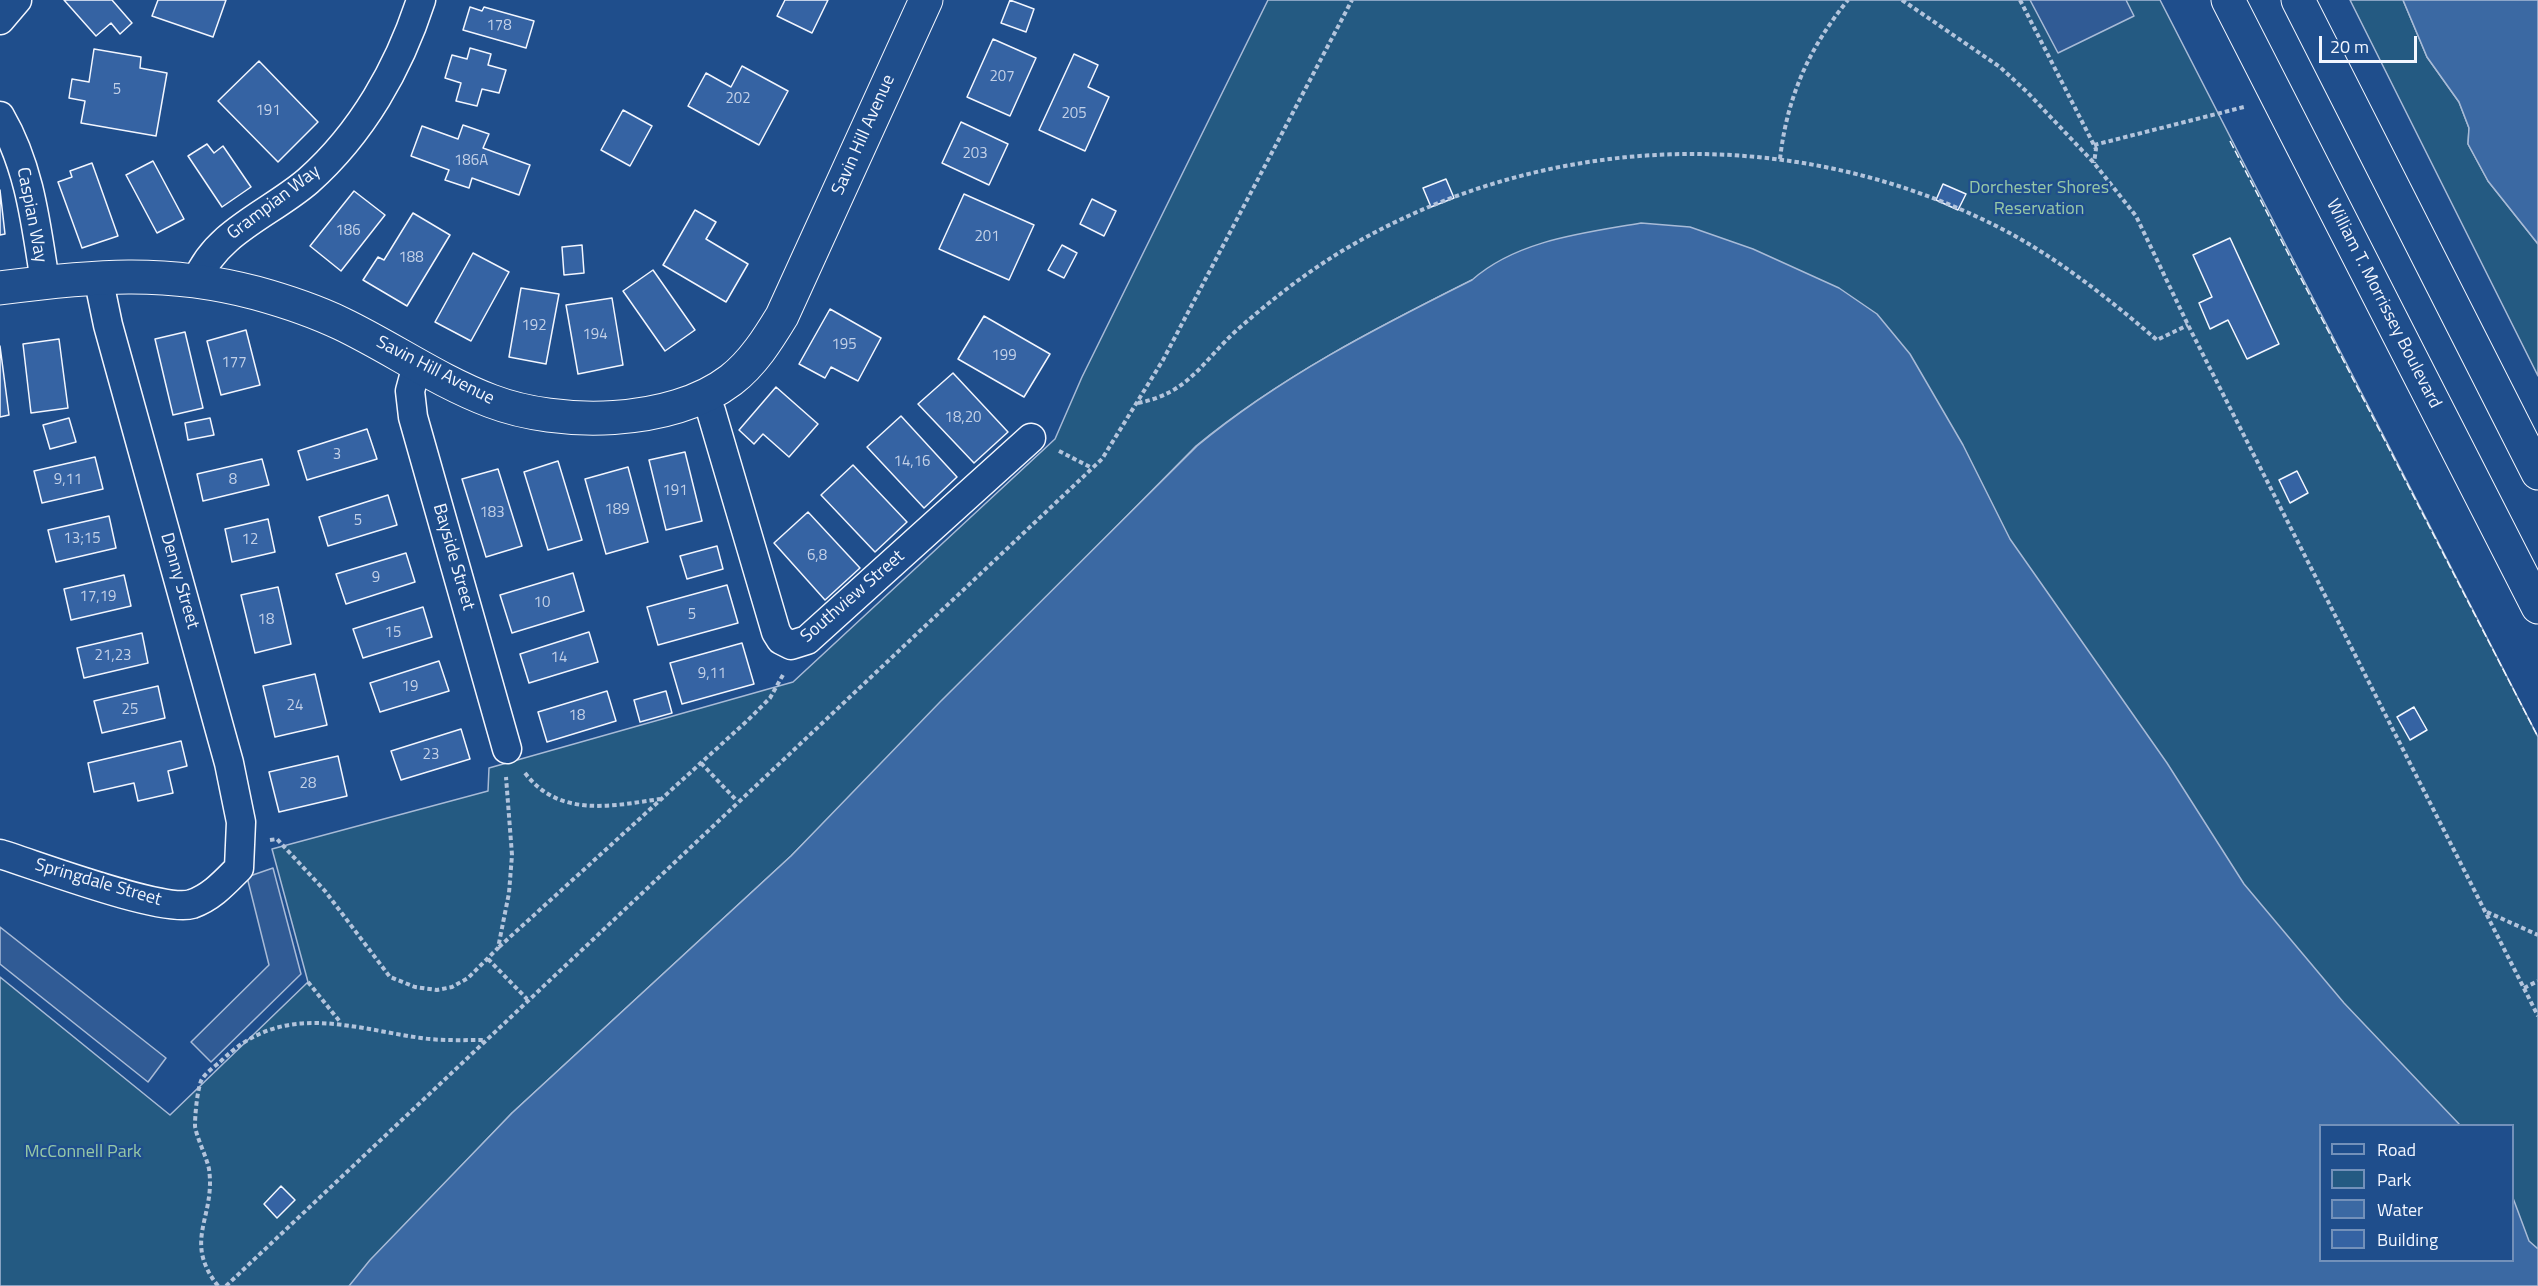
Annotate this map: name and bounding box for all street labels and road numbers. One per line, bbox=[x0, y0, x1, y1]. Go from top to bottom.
street label: Savin Hill Avenue bbox=[828, 71, 900, 199]
street label: Grampian Way bbox=[223, 161, 325, 245]
street label: Caspian Way bbox=[11, 166, 51, 264]
street label: William T. Morrissey Boulevard bbox=[2321, 196, 2445, 412]
street label: Savin Hill Avenue bbox=[372, 332, 498, 410]
street label: Bayside Street bbox=[427, 501, 479, 613]
street label: Denny Street bbox=[155, 530, 203, 632]
street label: Southview Street bbox=[797, 546, 909, 648]
street label: Springdale Street bbox=[32, 855, 164, 911]

